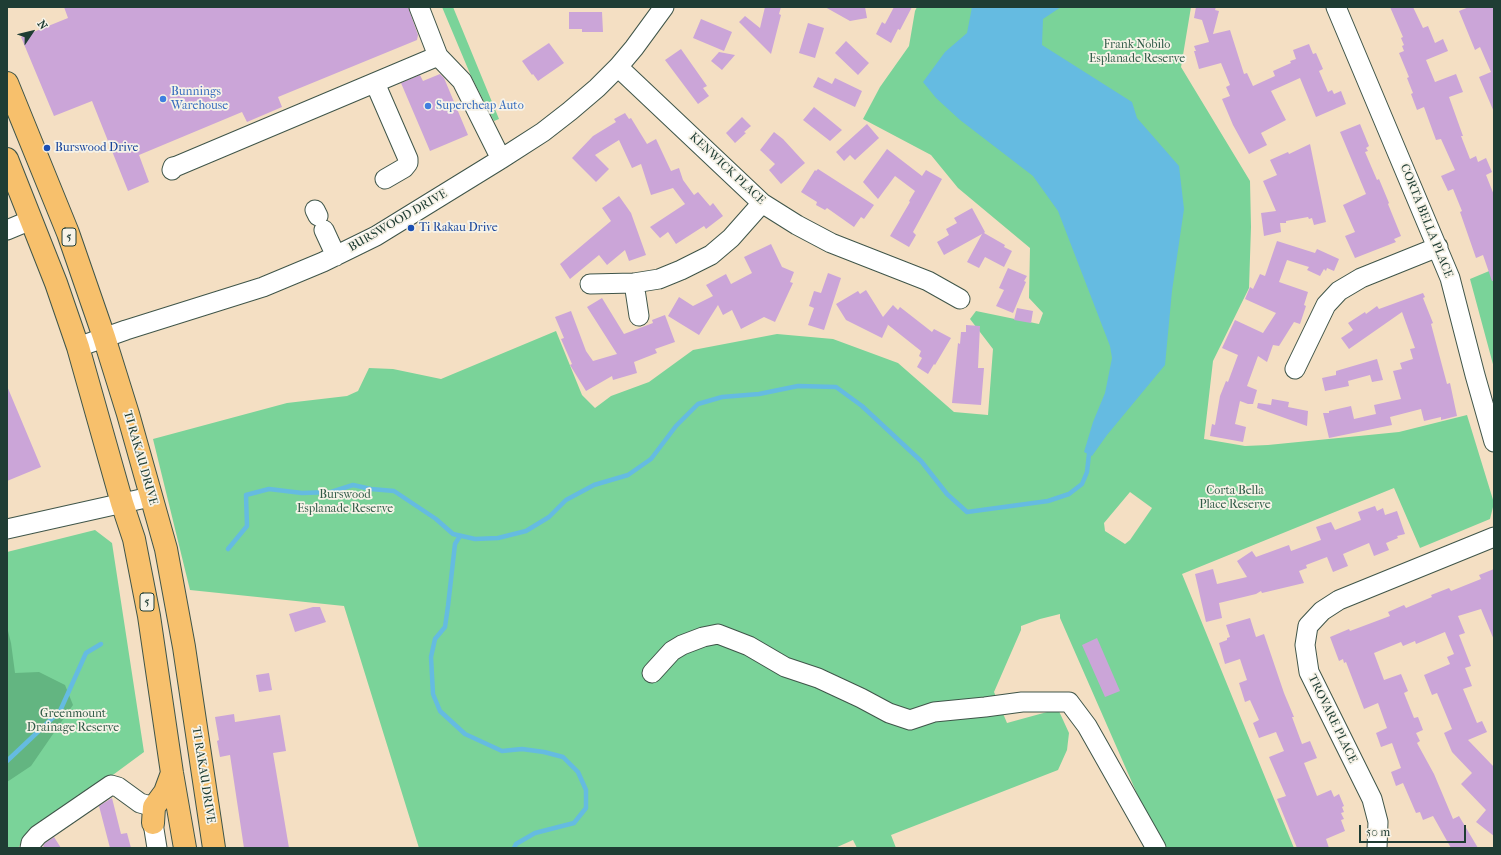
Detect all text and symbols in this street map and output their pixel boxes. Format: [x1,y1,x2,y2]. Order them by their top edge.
north arrow [12,12,52,52]
text: N [35,18,50,32]
park label: Frank Nobilo Esplanade Reserve [1089,38,1185,66]
place label: Bunnings Warehouse [171,85,228,113]
marker: Bunnings Warehouse [158,94,168,104]
place label: Supercheap Auto [436,99,524,113]
marker: Supercheap Auto [423,101,433,111]
street label: KENWICK PLACE [686,130,768,208]
place label: Burswood Drive [55,141,138,155]
marker: Burswood Drive [42,143,52,153]
street label: CORTA BELLA PLACE [1397,162,1455,280]
street label: BURSWOOD DRIVE [346,187,450,255]
place label: Ti Rakau Drive [419,221,498,235]
marker: Ti Rakau Drive [406,223,416,233]
road number: 5 [62,228,76,246]
street label: TI RAKAU DRIVE [120,409,160,507]
park label: Corta Bella Place Reserve [1199,484,1271,512]
park label: Burswood Esplanade Reserve [297,488,393,516]
road number: 5 [140,593,154,611]
street label: TROVARE PLACE [1304,672,1360,766]
park label: Greenmount Drainage Reserve [27,707,119,735]
street label: TI RAKAU DRIVE [188,726,218,824]
scale bar [1361,817,1468,843]
text: 50 m [1366,825,1390,839]

